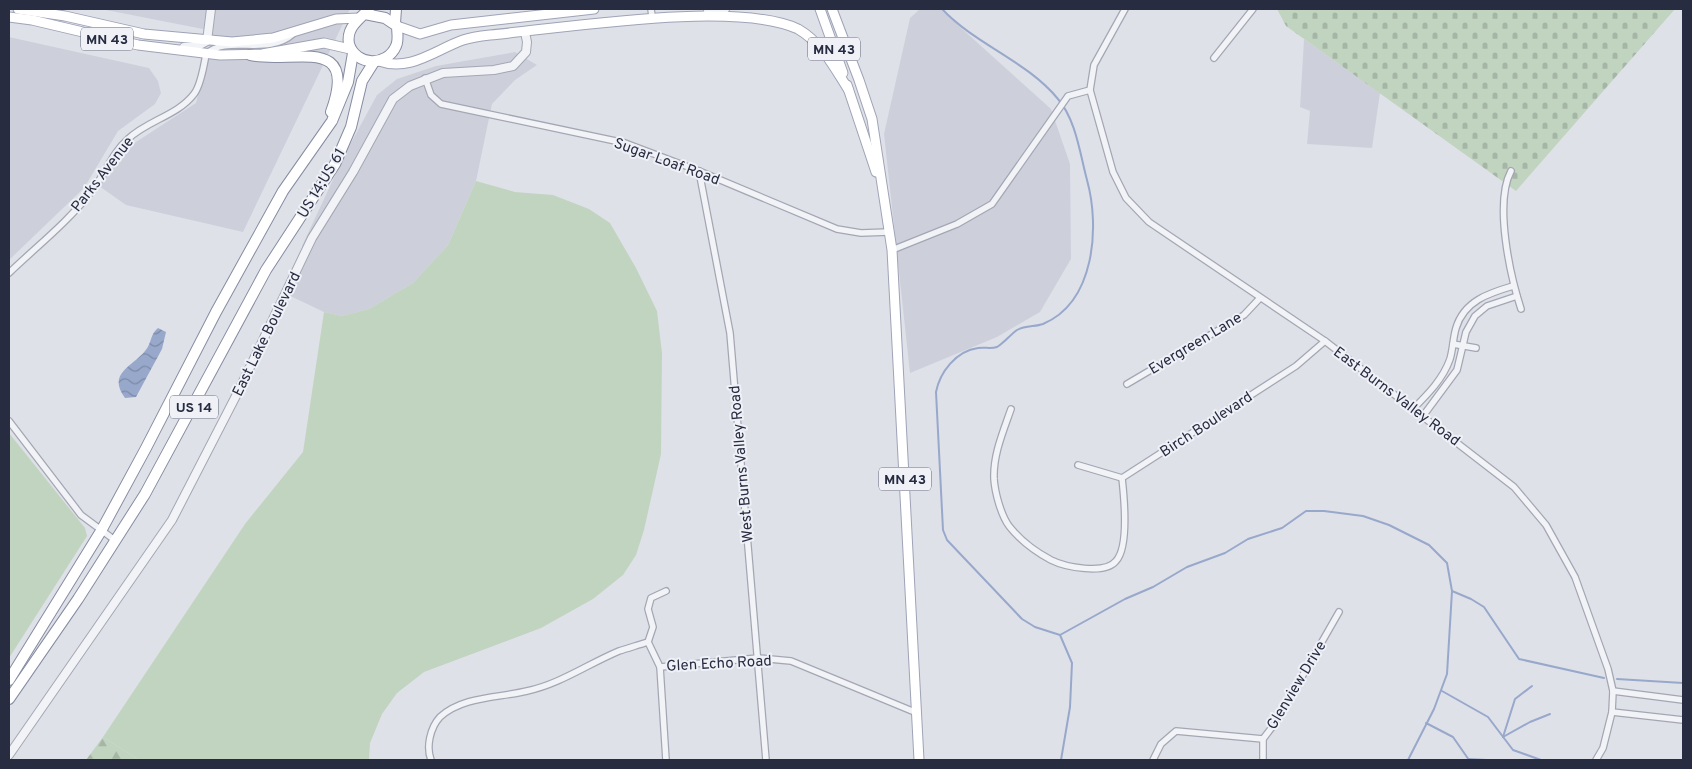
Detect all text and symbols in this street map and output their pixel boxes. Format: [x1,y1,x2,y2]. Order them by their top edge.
road number: MN 43 [81,28,133,50]
road number: MN 43 [808,38,860,61]
street label: Parks Avenue [68,133,139,217]
street label: Sugar Loaf Road [611,134,722,190]
street label: US 14;US 61 [294,145,351,222]
street label: East Lake Boulevard [229,269,306,400]
street label: Evergreen Lane [1146,309,1246,380]
street label: East Burns Valley Road [1329,343,1463,451]
street label: West Burns Valley Road [726,385,759,543]
street label: Birch Boulevard [1157,388,1257,462]
road number: US 14 [170,396,218,418]
road number: MN 43 [879,468,931,490]
street label: Glenview Drive [1263,638,1331,734]
street label: Glen Echo Road [666,652,772,677]

